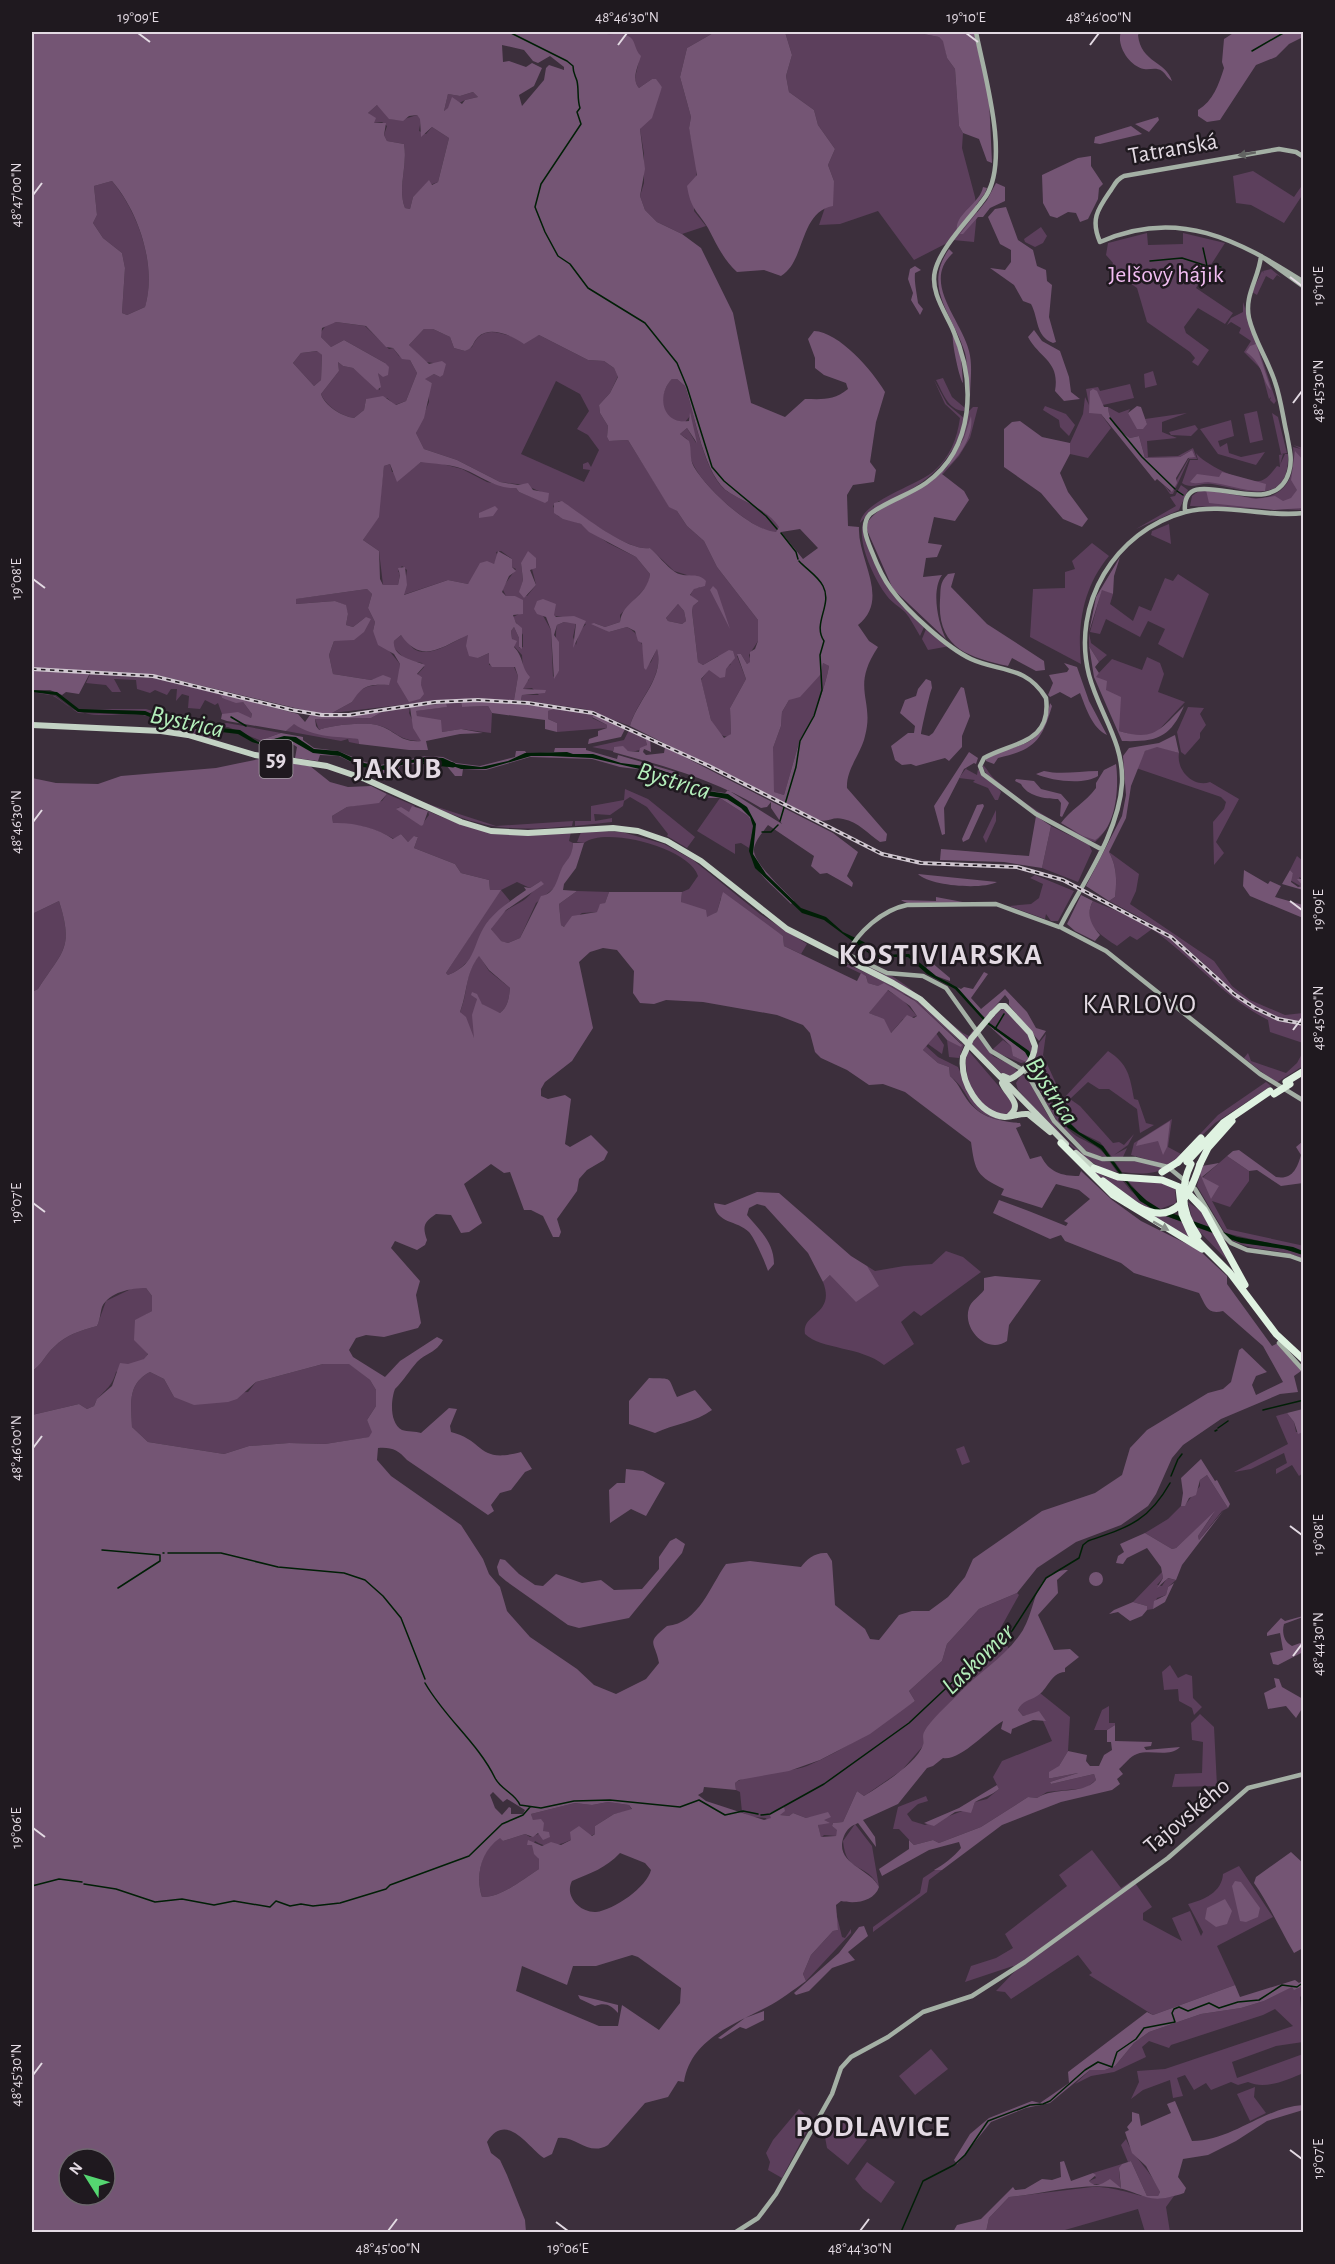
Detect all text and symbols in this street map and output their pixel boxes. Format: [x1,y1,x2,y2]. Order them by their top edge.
text: 19°09'E [117,10,159,25]
text: 48°46'30"N [595,10,659,25]
text: 19°10'E [946,10,986,25]
text: 48°46'00"N [1066,10,1132,25]
street label: Tatranská [1127,129,1219,169]
one-way arrow [1238,150,1257,159]
text: 48°47'00"N [9,163,24,227]
park label: Jelšový hájik [1108,263,1224,287]
text: 19°10'E [1311,266,1326,306]
text: 48°45'30"N [1311,359,1326,423]
text: 19°08'E [9,558,24,600]
water label: Bystrica [148,701,226,743]
road number: 59 [260,740,292,778]
district label: JAKUB [353,754,443,784]
water label: Bystrica [634,758,714,804]
text: 48°46'30"N [9,790,24,854]
text: 19°09'E [1311,889,1326,931]
district label: KOSTIVIARSKA [839,940,1043,970]
text: 48°45'00"N [1311,986,1326,1050]
district label: KARLOVO [1083,991,1197,1018]
water label: Bystrica [1021,1053,1083,1129]
text: 19°07'E [9,1183,24,1223]
one-way arrow [1153,1221,1170,1231]
text: 48°46'00"N [9,1415,24,1481]
text: 19°08'E [1311,1514,1326,1556]
text: 48°44'30"N [1311,1612,1326,1676]
water label: Laskomer [937,1618,1020,1699]
street label: Tajovského [1139,1773,1235,1859]
text: 19°06'E [9,1807,24,1849]
text: 48°45'30"N [9,2043,24,2107]
district label: PODLAVICE [795,2112,951,2142]
text: 19°07'E [1311,2139,1326,2179]
north arrow [57,2147,117,2207]
text: N [66,2159,86,2178]
text: 48°45'00"N [356,2241,420,2256]
text: 19°06'E [547,2241,589,2256]
text: 48°44'30"N [828,2241,892,2256]

